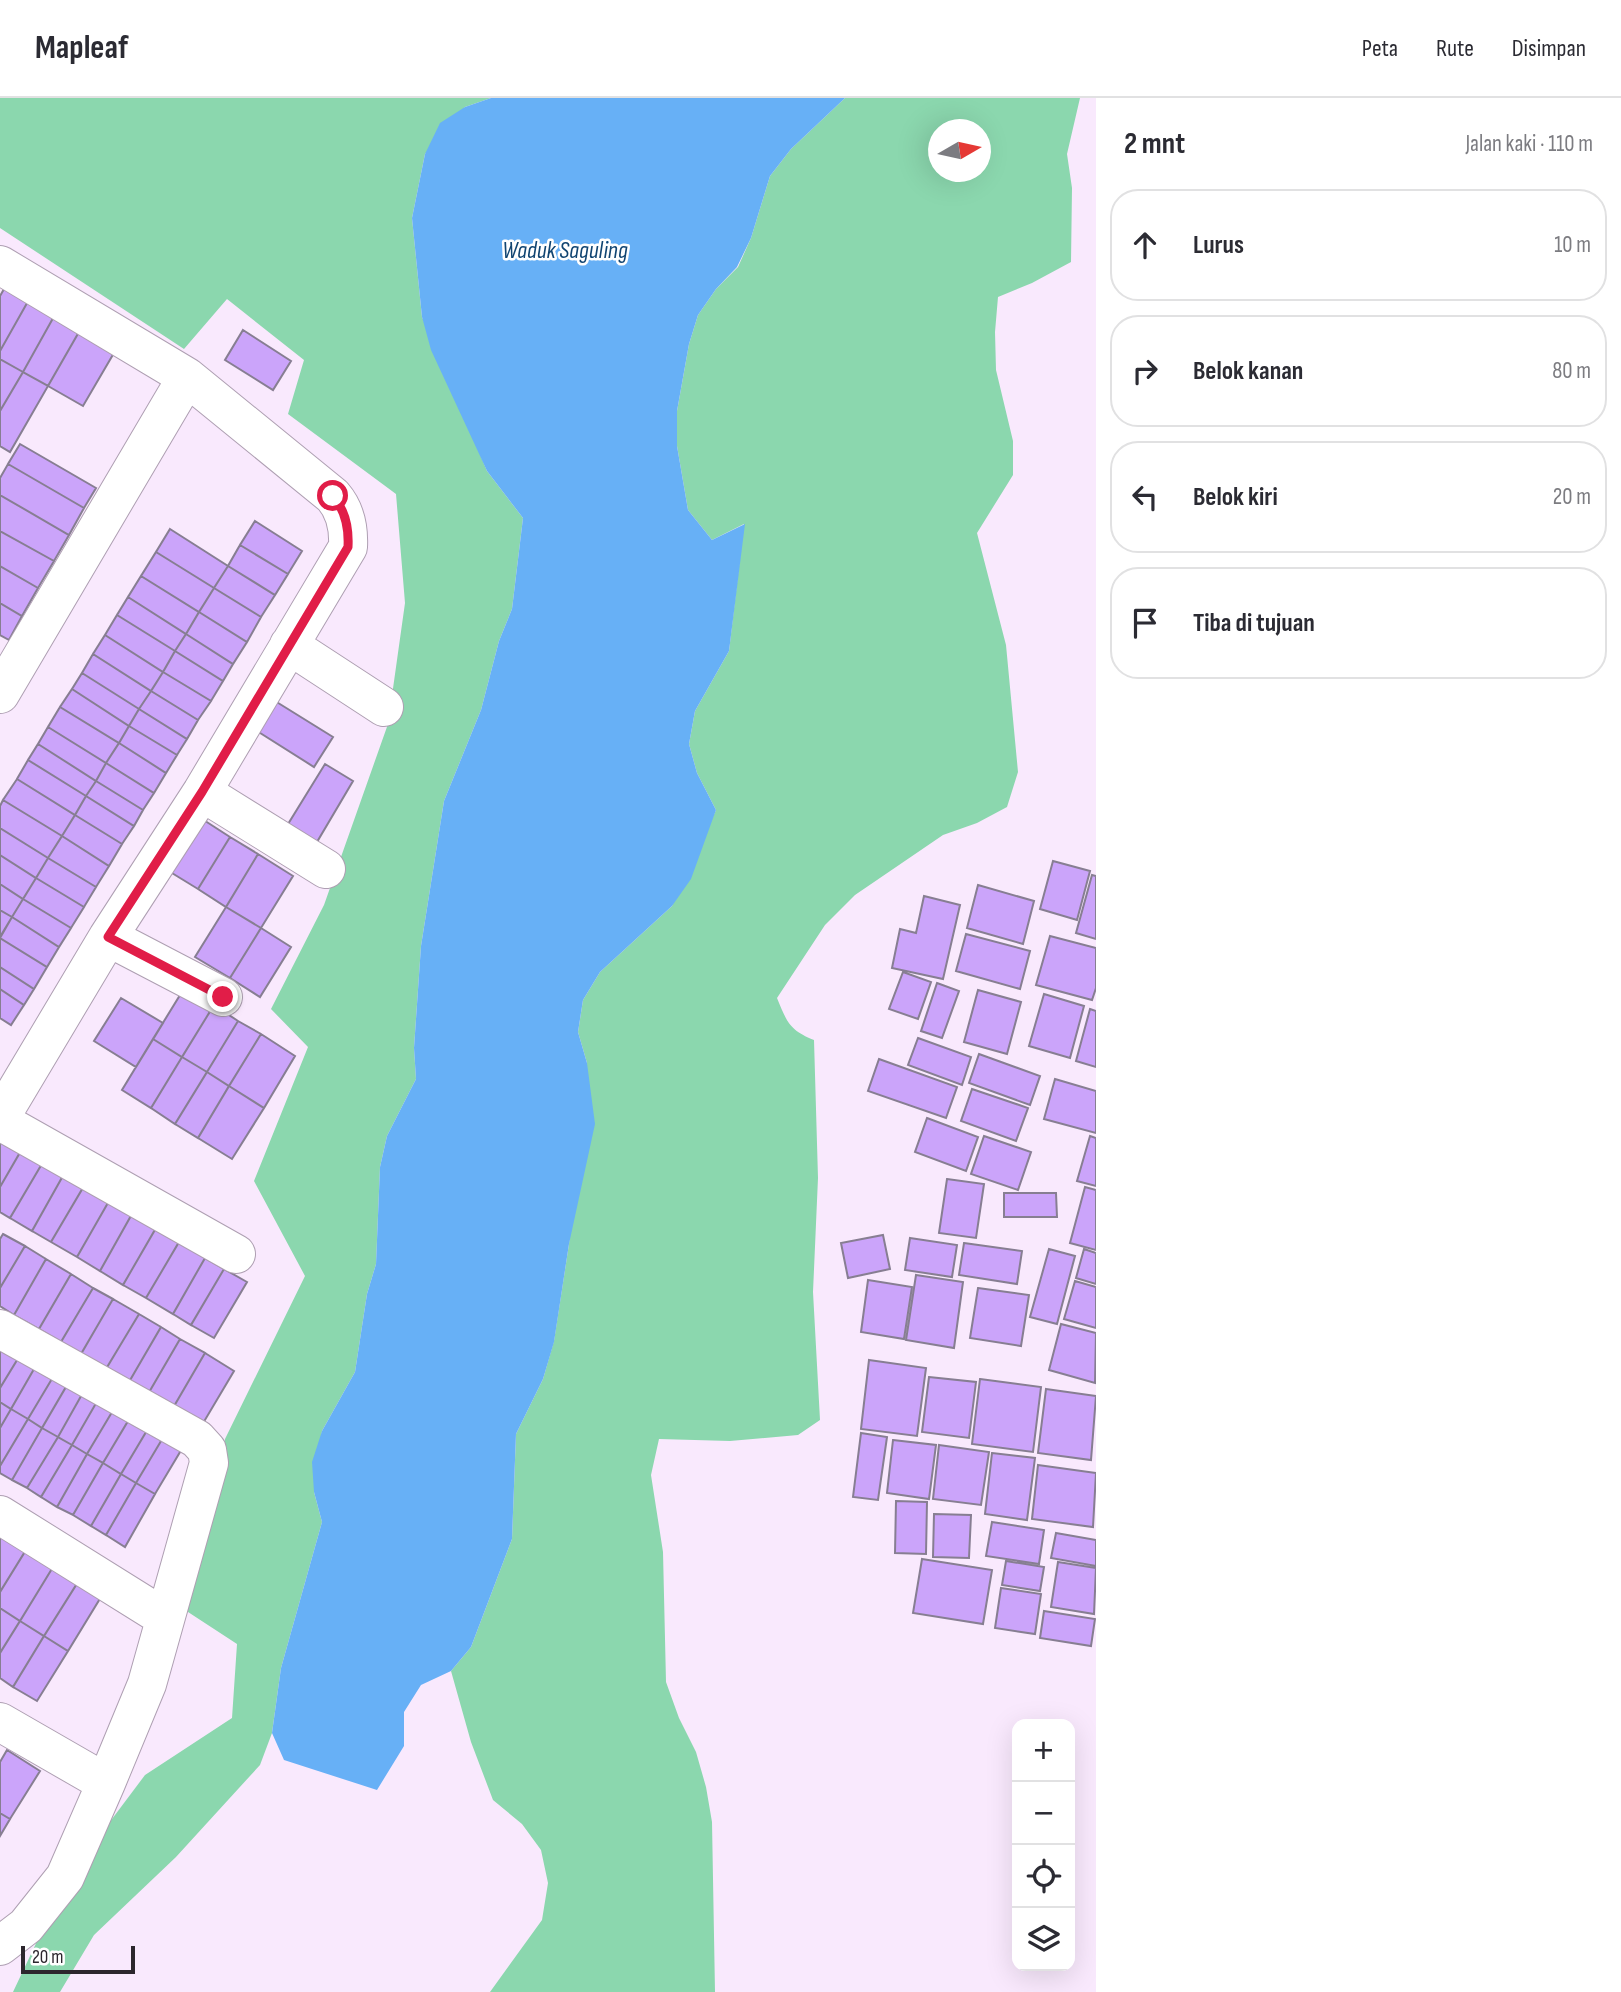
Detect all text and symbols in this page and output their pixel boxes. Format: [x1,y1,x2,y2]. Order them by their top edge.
text: Mapleaf [35,28,128,68]
text: Peta [1362,34,1398,63]
text: Rute [1436,34,1474,63]
text: Disimpan [1512,34,1586,63]
north arrow [928,119,991,182]
text: 2 mnt [1124,126,1185,162]
text: Jalan kaki · 110 m [1465,130,1593,158]
icon: ahead [1126,226,1164,264]
text: Lurus [1193,230,1244,261]
text: 10 m [1554,231,1591,259]
water label: Waduk Saguling [502,236,628,265]
icon: right [1126,352,1164,390]
text: Belok kanan [1193,356,1303,387]
text: 80 m [1552,357,1591,385]
icon: left [1126,478,1164,516]
route start [317,480,348,511]
text: Belok kiri [1193,482,1278,513]
text: 20 m [1553,483,1591,511]
icon: arrive [1126,604,1164,642]
text: Tiba di tujuan [1193,608,1315,639]
route end [207,981,238,1012]
map controls [1012,1719,1075,1971]
button: + [1012,1719,1075,1782]
button: − [1012,1782,1075,1845]
button: locate [1012,1845,1075,1908]
button: layers [1012,1908,1075,1971]
scale bar [21,1943,135,1975]
text: 20 m [32,1946,64,1969]

